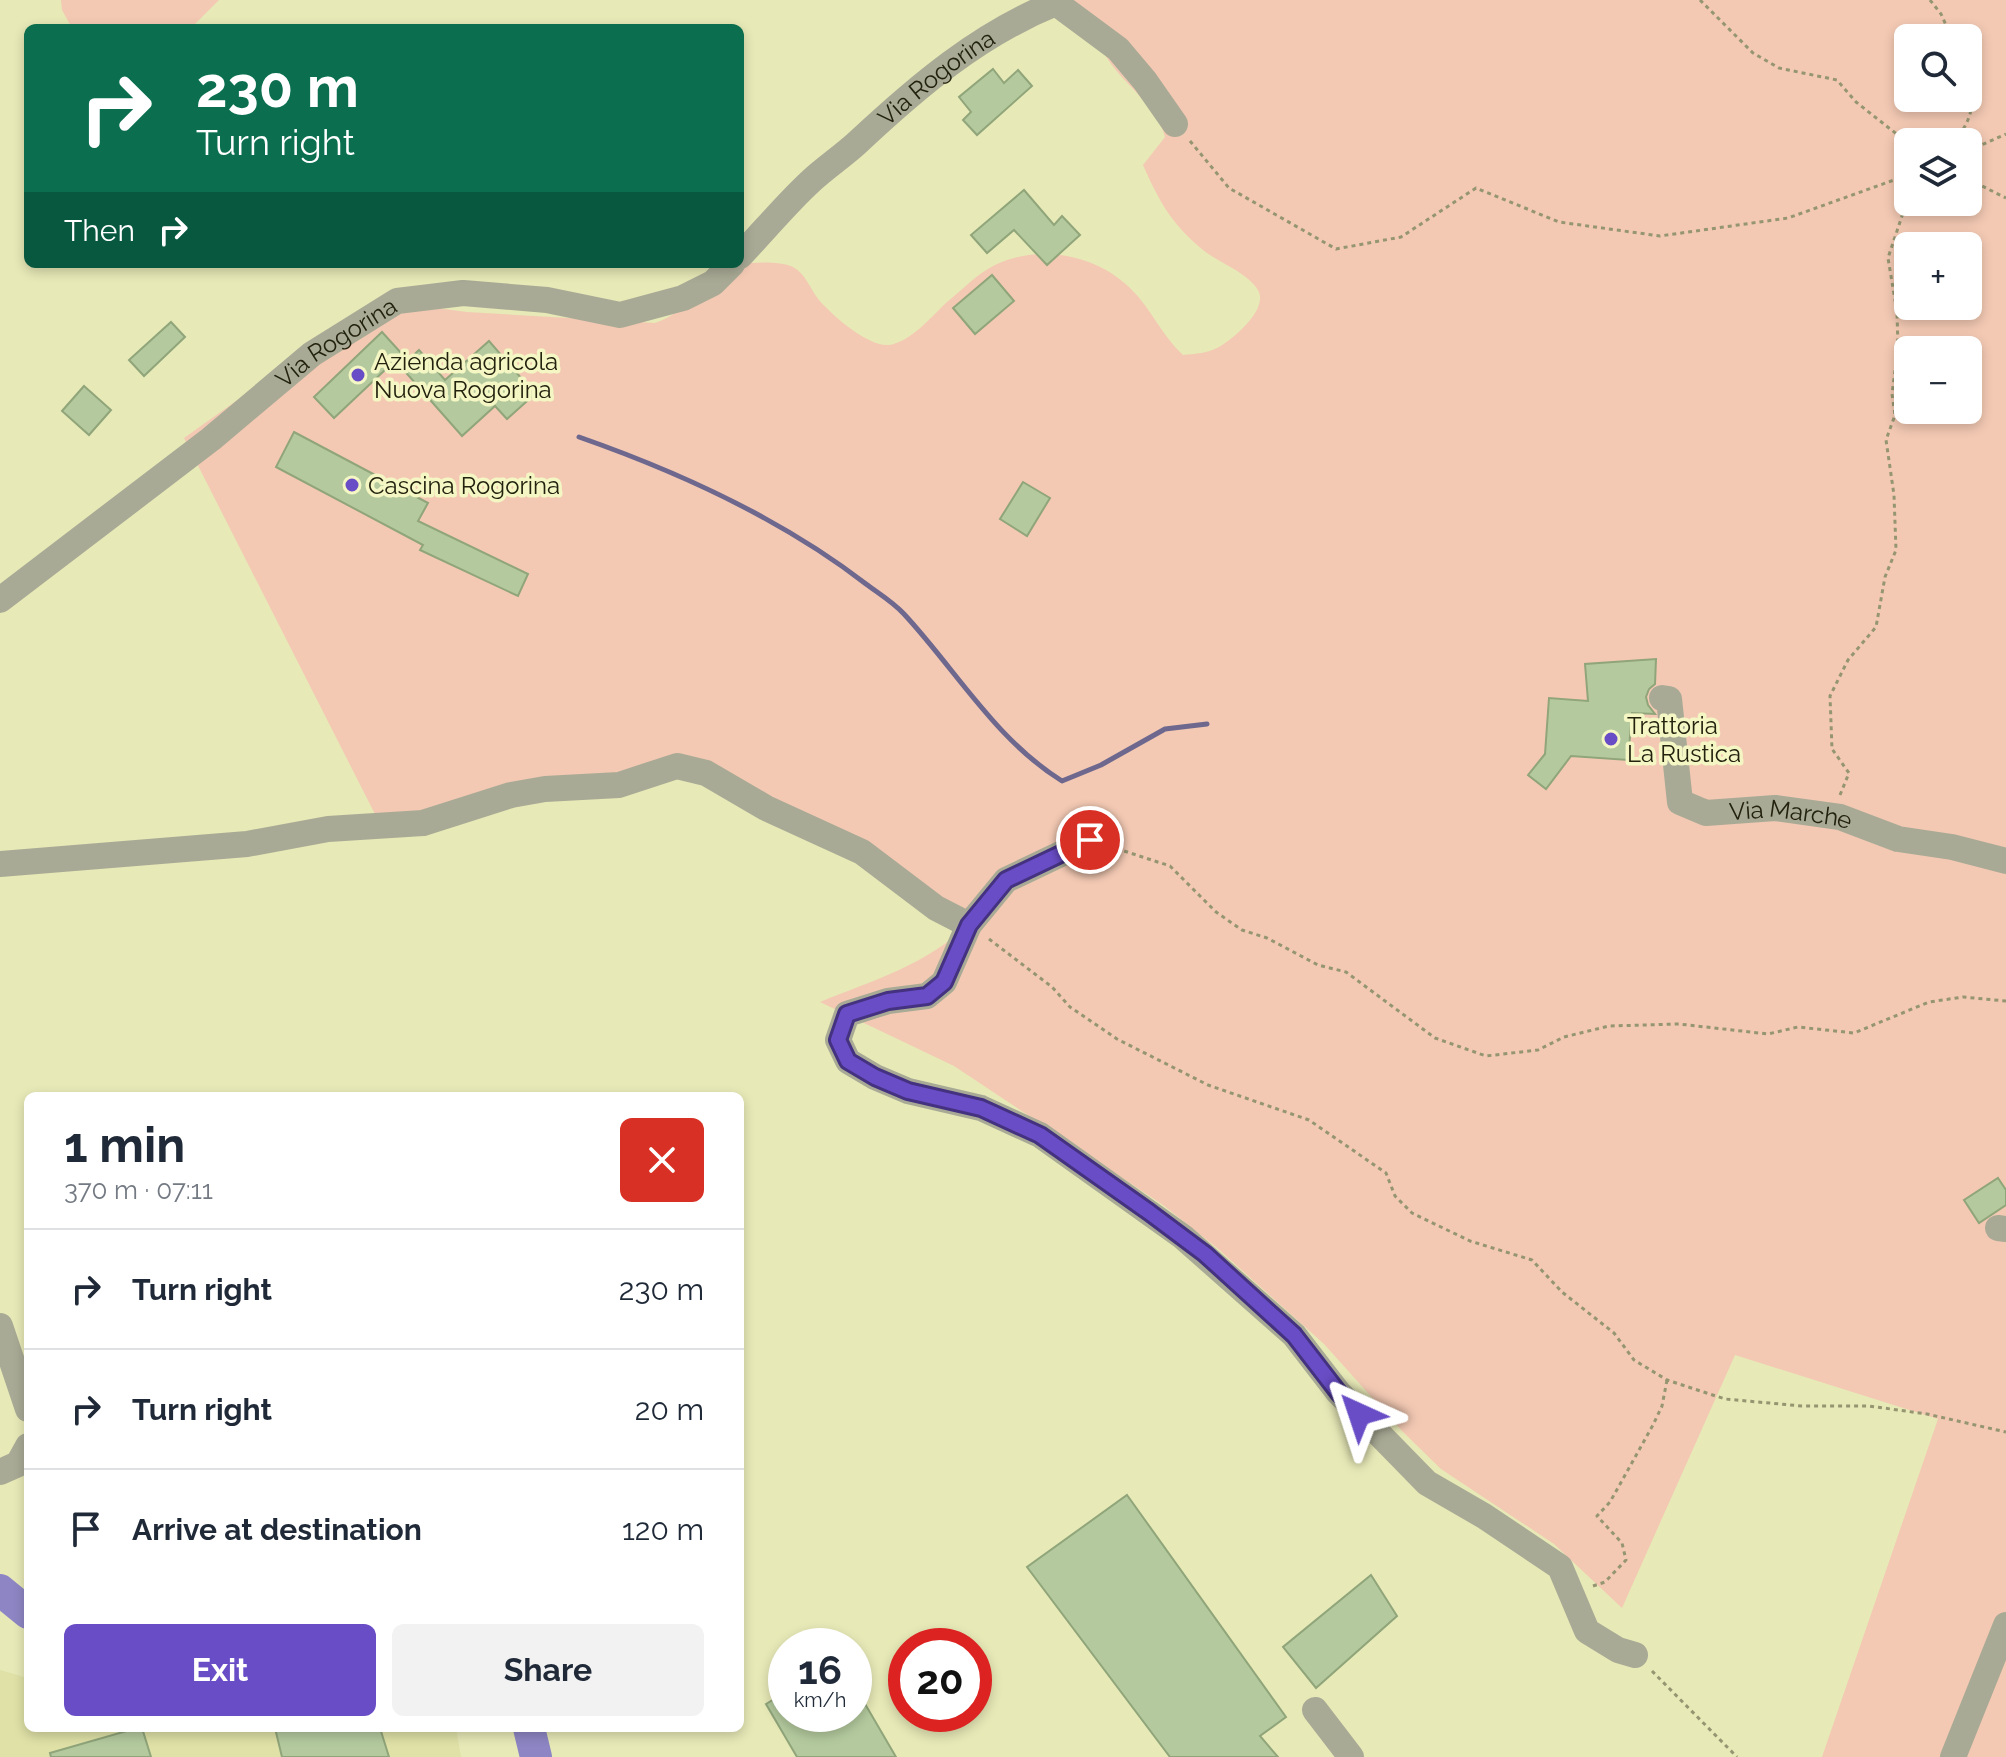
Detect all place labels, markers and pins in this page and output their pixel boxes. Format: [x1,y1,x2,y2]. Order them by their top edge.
place label: Azienda agricola Nuova Rogorina [374,347,558,404]
marker: Azienda agricola Nuova Rogorina [349,366,367,384]
place label: Cascina Rogorina [368,471,560,500]
marker: Cascina Rogorina [343,476,361,494]
place label: Trattoria La Rustica [1627,711,1741,768]
marker: Trattoria La Rustica [1602,730,1620,748]
pin [1056,806,1124,874]

